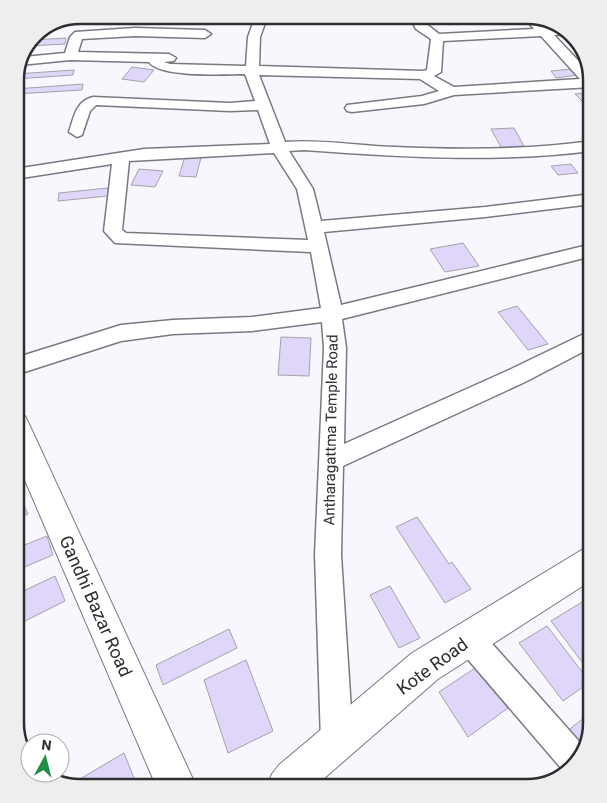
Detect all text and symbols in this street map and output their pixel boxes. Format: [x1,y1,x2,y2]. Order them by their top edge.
street label: Antharagattma Temple Road [320,334,342,526]
street label: Gandhi Bazar Road [55,532,137,680]
street label: Kote Road [392,633,472,699]
north arrow [20,733,70,783]
text: N [41,737,52,754]

